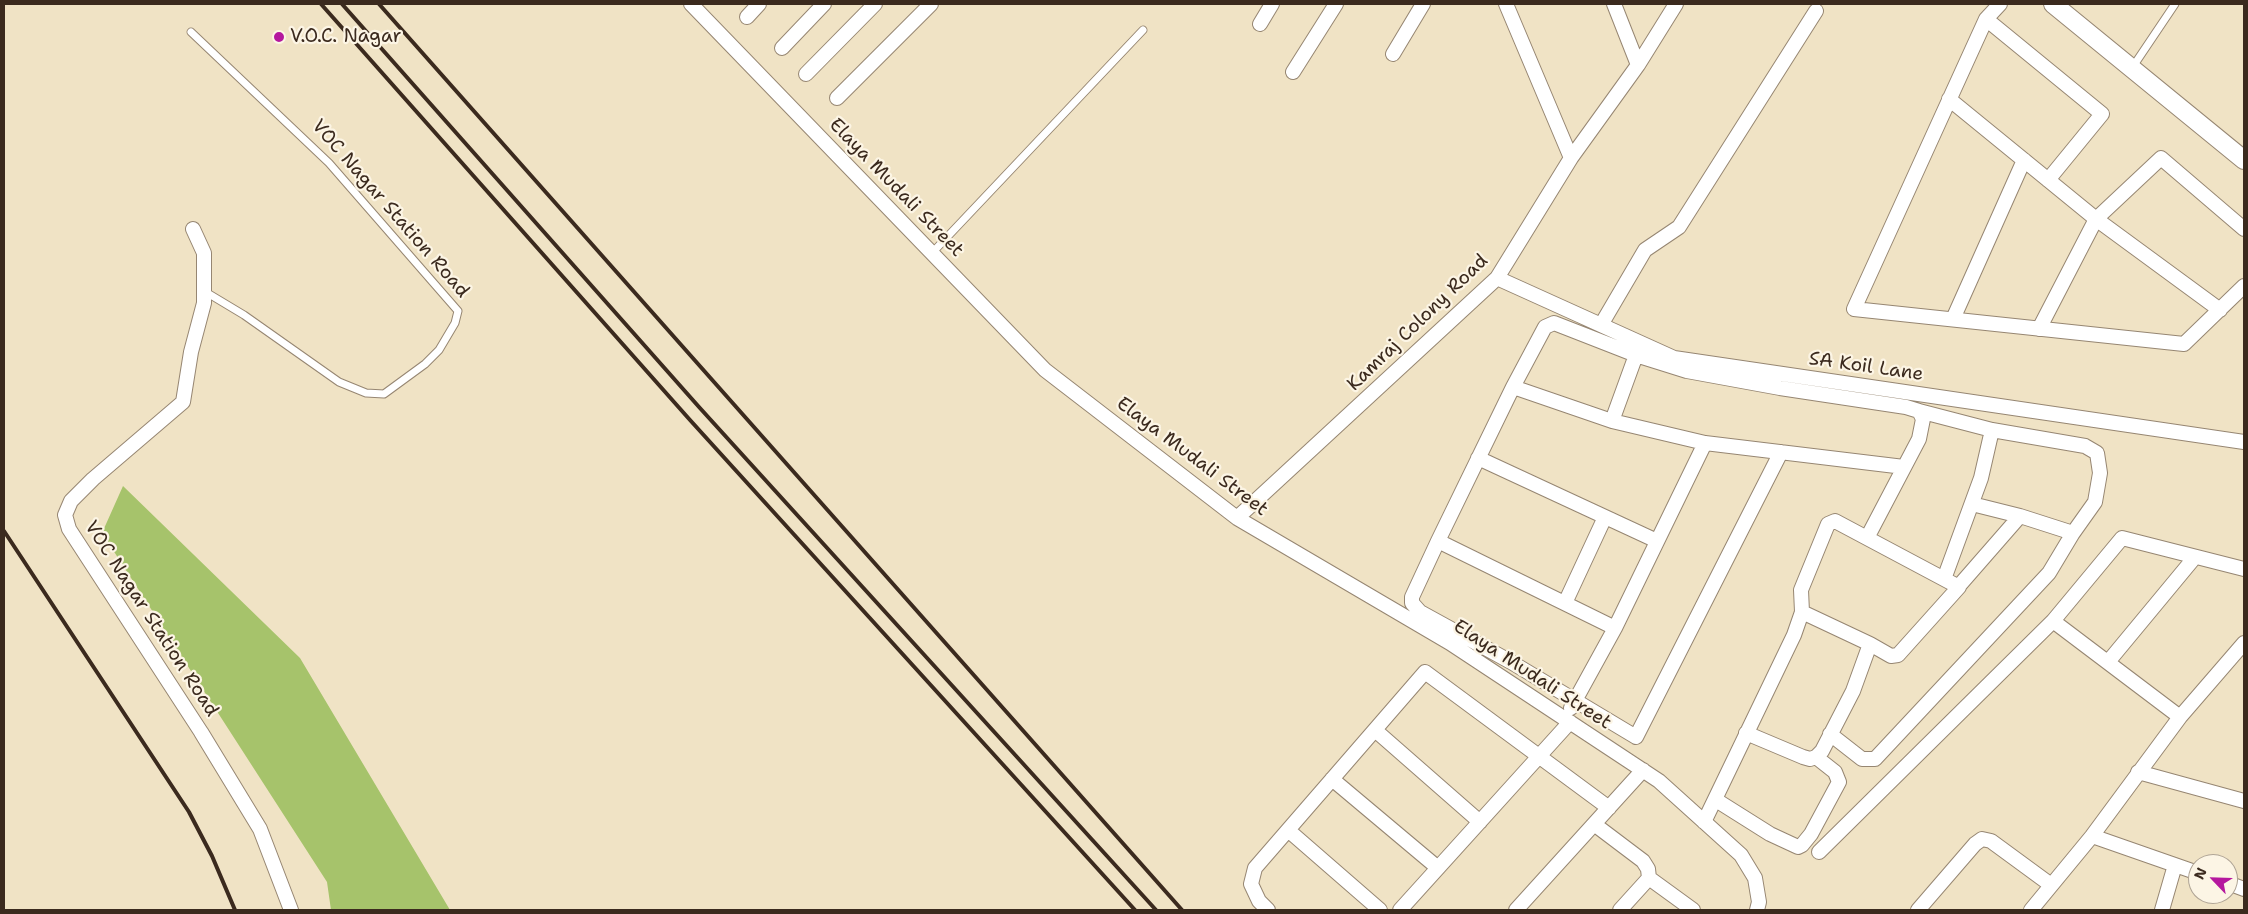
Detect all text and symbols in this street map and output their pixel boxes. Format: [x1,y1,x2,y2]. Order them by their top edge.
place label: V.O.C. Nagar [290,26,401,48]
marker: V.O.C. Nagar [272,30,286,44]
street label: Elaya Mudali Street [824,114,968,262]
street label: VOC Nagar Station Road [306,115,474,303]
street label: Kamraj Colony Road [1343,250,1493,396]
street label: SA Koil Lane [1807,348,1925,386]
street label: Elaya Mudali Street [1112,393,1272,521]
street label: VOC Nagar Station Road [79,517,223,721]
street label: Elaya Mudali Street [1449,615,1615,735]
north arrow [2188,854,2238,904]
text: N [2190,865,2211,882]

